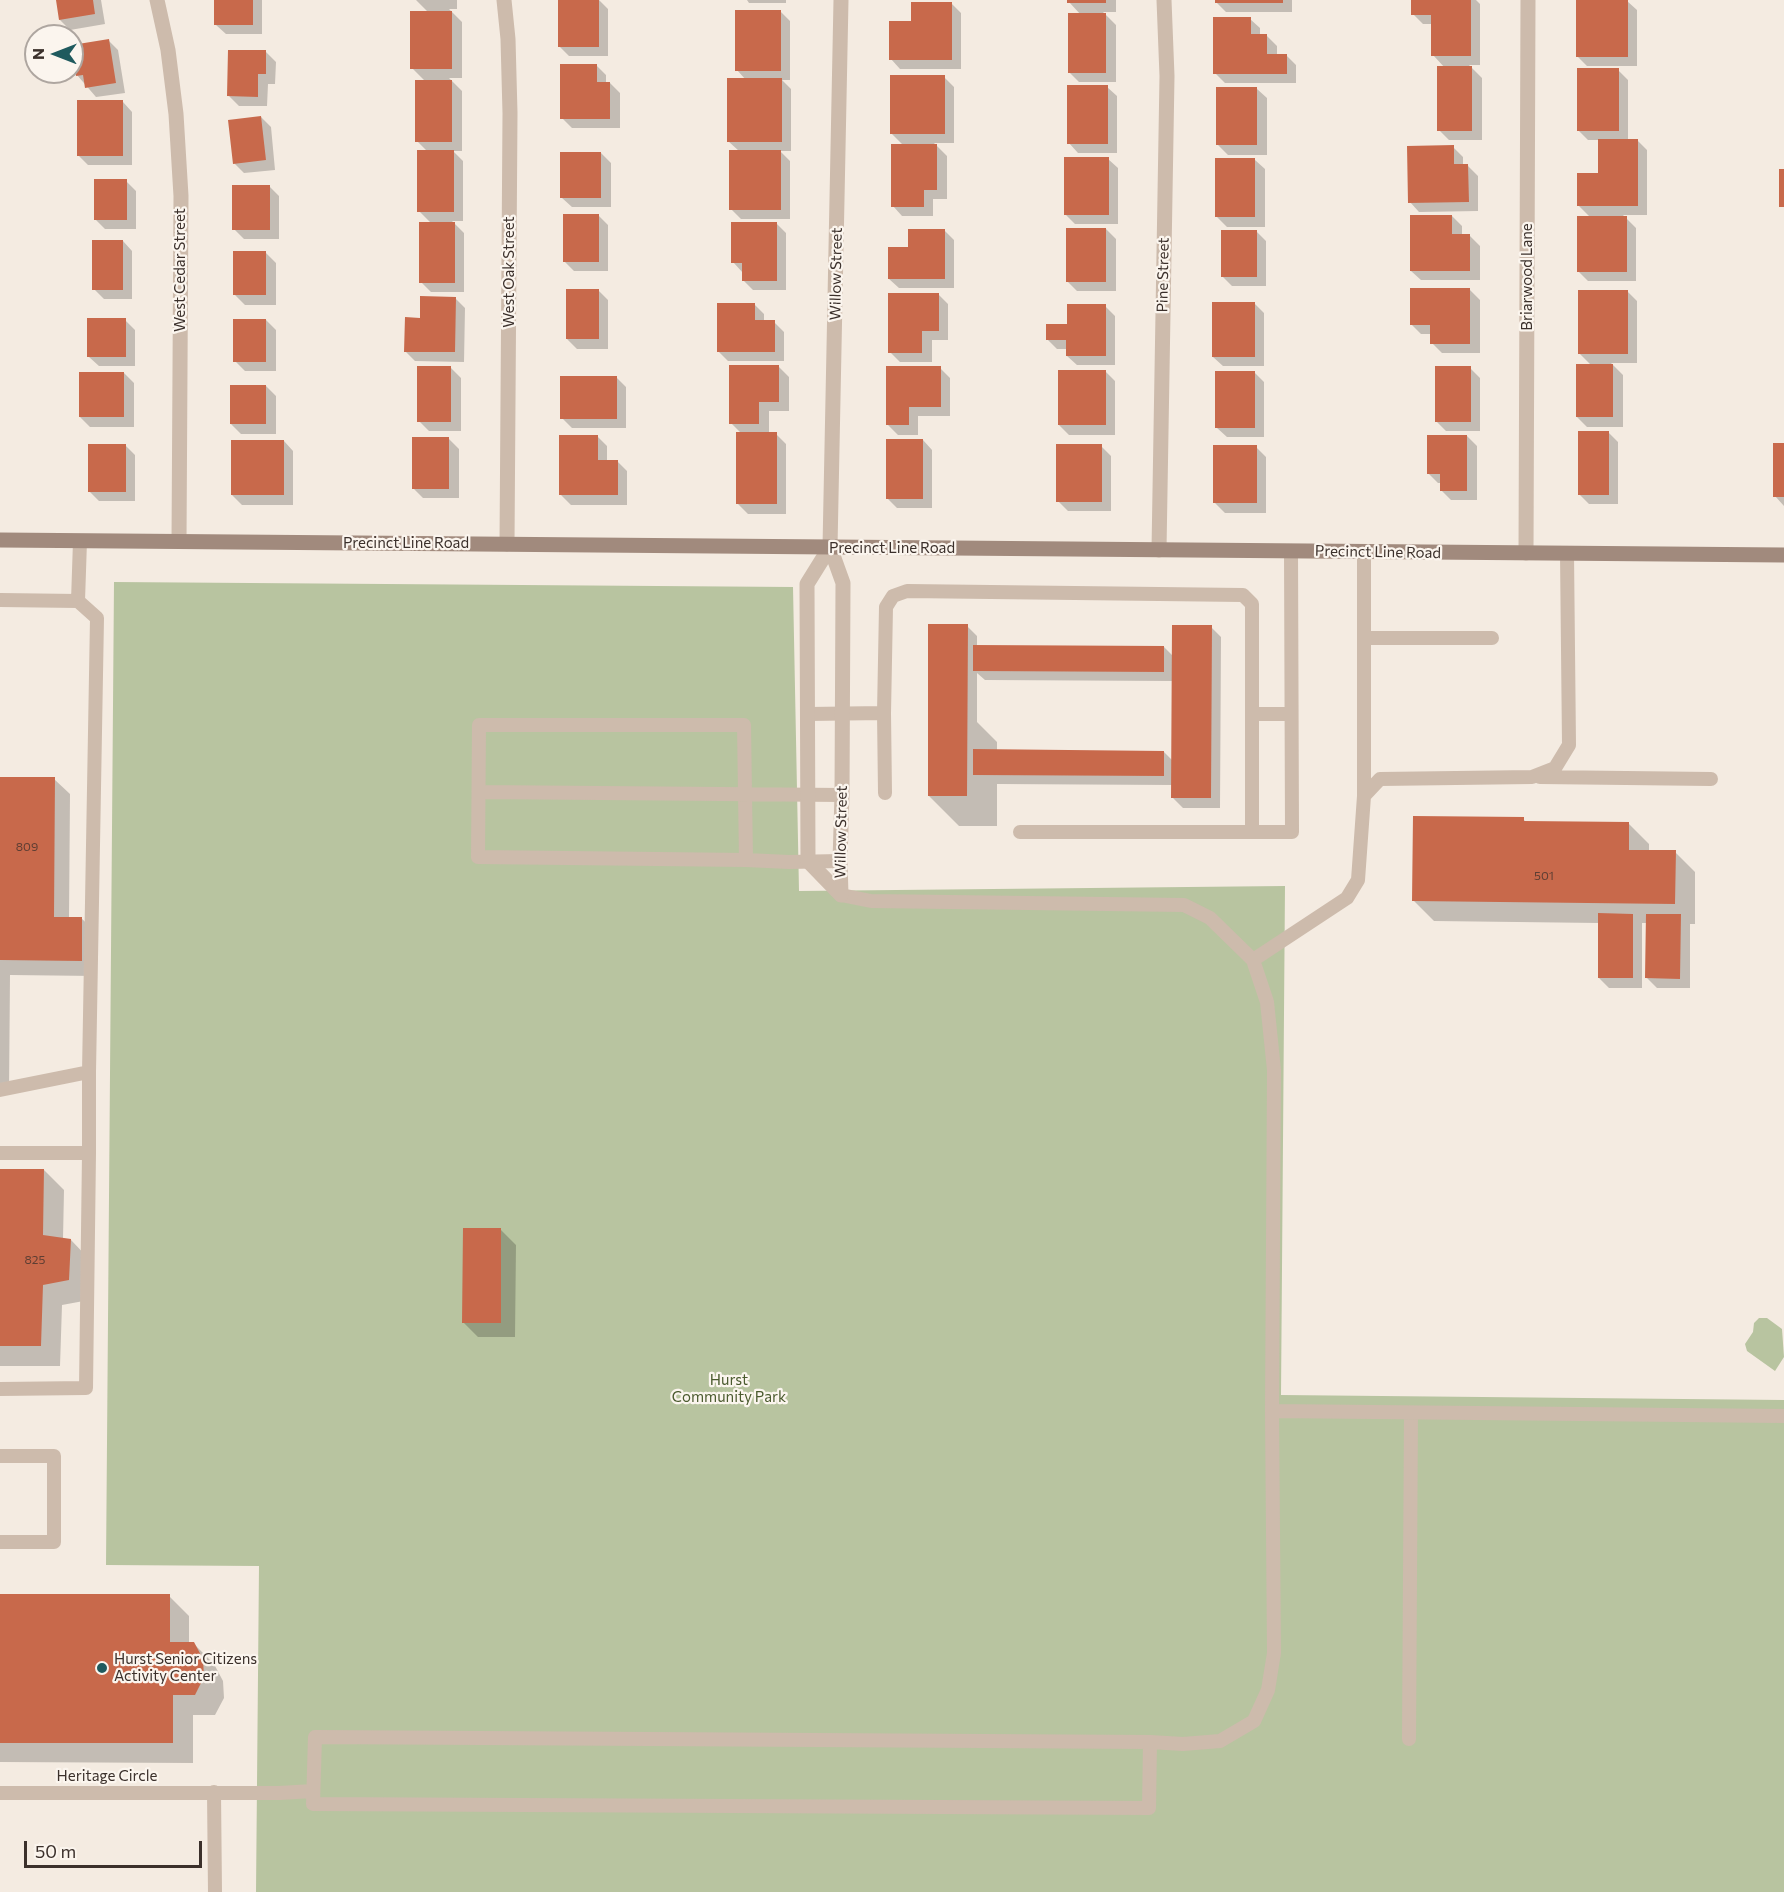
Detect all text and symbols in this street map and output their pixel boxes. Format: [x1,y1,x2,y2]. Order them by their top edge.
north arrow [24,24,84,84]
text: N [28,48,47,60]
street label: West Cedar Street [171,208,189,332]
street label: West Oak Street [500,216,518,328]
street label: Briarwood Lane [1518,223,1536,331]
street label: Willow Street [826,227,846,321]
street label: Pine Street [1153,237,1173,313]
street label: Precinct Line Road [343,534,469,552]
street label: Precinct Line Road [829,539,955,557]
street label: Precinct Line Road [1315,542,1441,562]
street label: Willow Street [831,785,851,879]
house number: 809 [16,840,38,854]
house number: 501 [1534,869,1554,883]
house number: 825 [25,1253,45,1267]
park label: Hurst Community Park [672,1371,786,1406]
place label: Hurst Senior Citizens Activity Center [114,1650,257,1685]
marker: Hurst Senior Citizens Activity Center [95,1661,109,1675]
street label: Heritage Circle [57,1767,157,1785]
scale bar [27,1829,206,1867]
text: 50 m [35,1840,76,1862]

